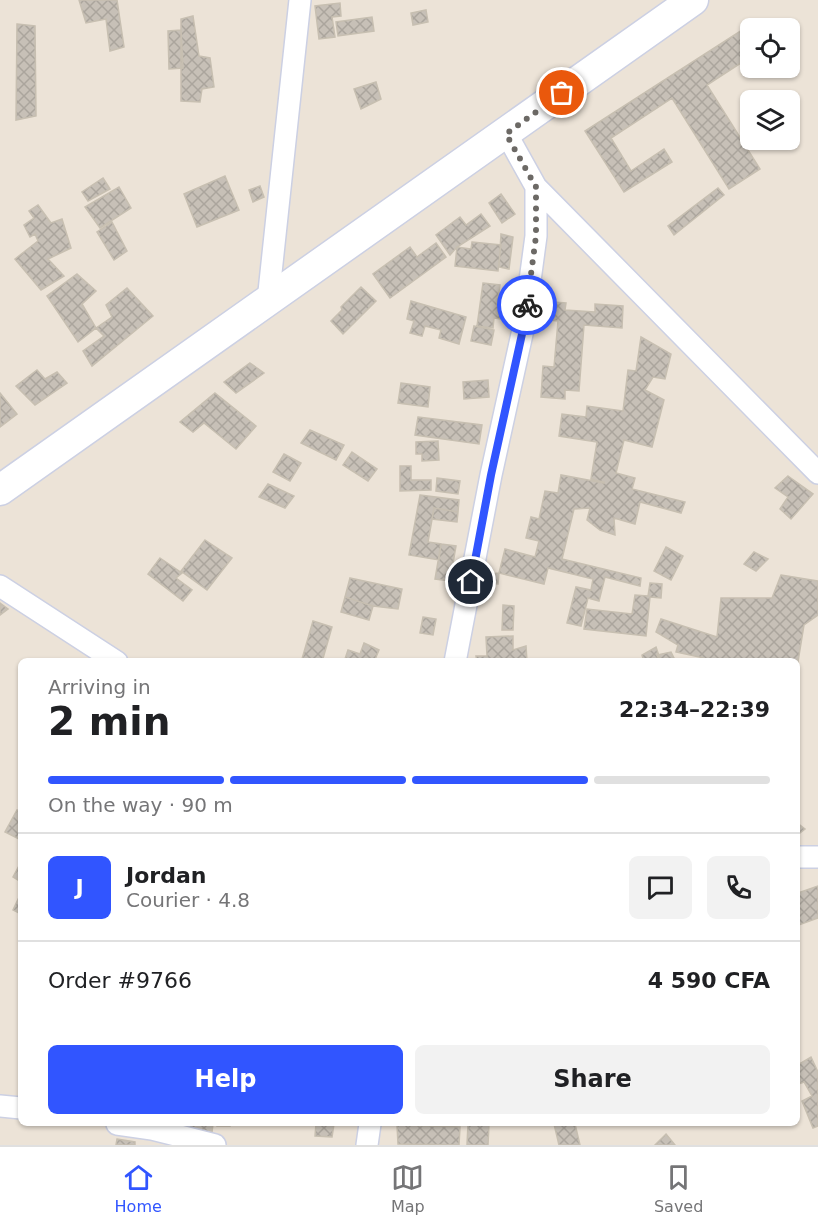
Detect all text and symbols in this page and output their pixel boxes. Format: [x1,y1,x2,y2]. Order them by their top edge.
map controls [740,18,800,150]
button: locate [740,18,800,78]
pin [536,67,587,118]
icon: bag [545,76,578,109]
button: layers [740,90,800,150]
courier [497,275,557,335]
icon: bike [511,289,544,322]
pin [445,556,496,607]
icon: home [454,565,487,598]
text: Arriving in [48,675,151,699]
text: 22:34–22:39 [619,697,770,722]
text: 2 min [48,699,170,744]
text: On the way · 90 m [48,793,233,817]
button: chat [629,856,692,919]
button: phone [707,856,770,919]
text: Jordan [126,863,206,888]
text: J [75,875,84,900]
text: Courier · 4.8 [126,888,250,912]
text: Order #9766 [48,968,192,993]
text: 4 590 CFA [648,968,770,993]
button: Help [48,1045,403,1114]
button: Share [415,1045,770,1114]
tab: Home [115,1161,162,1216]
tab: Map [391,1161,425,1216]
tab: Saved [654,1161,703,1216]

